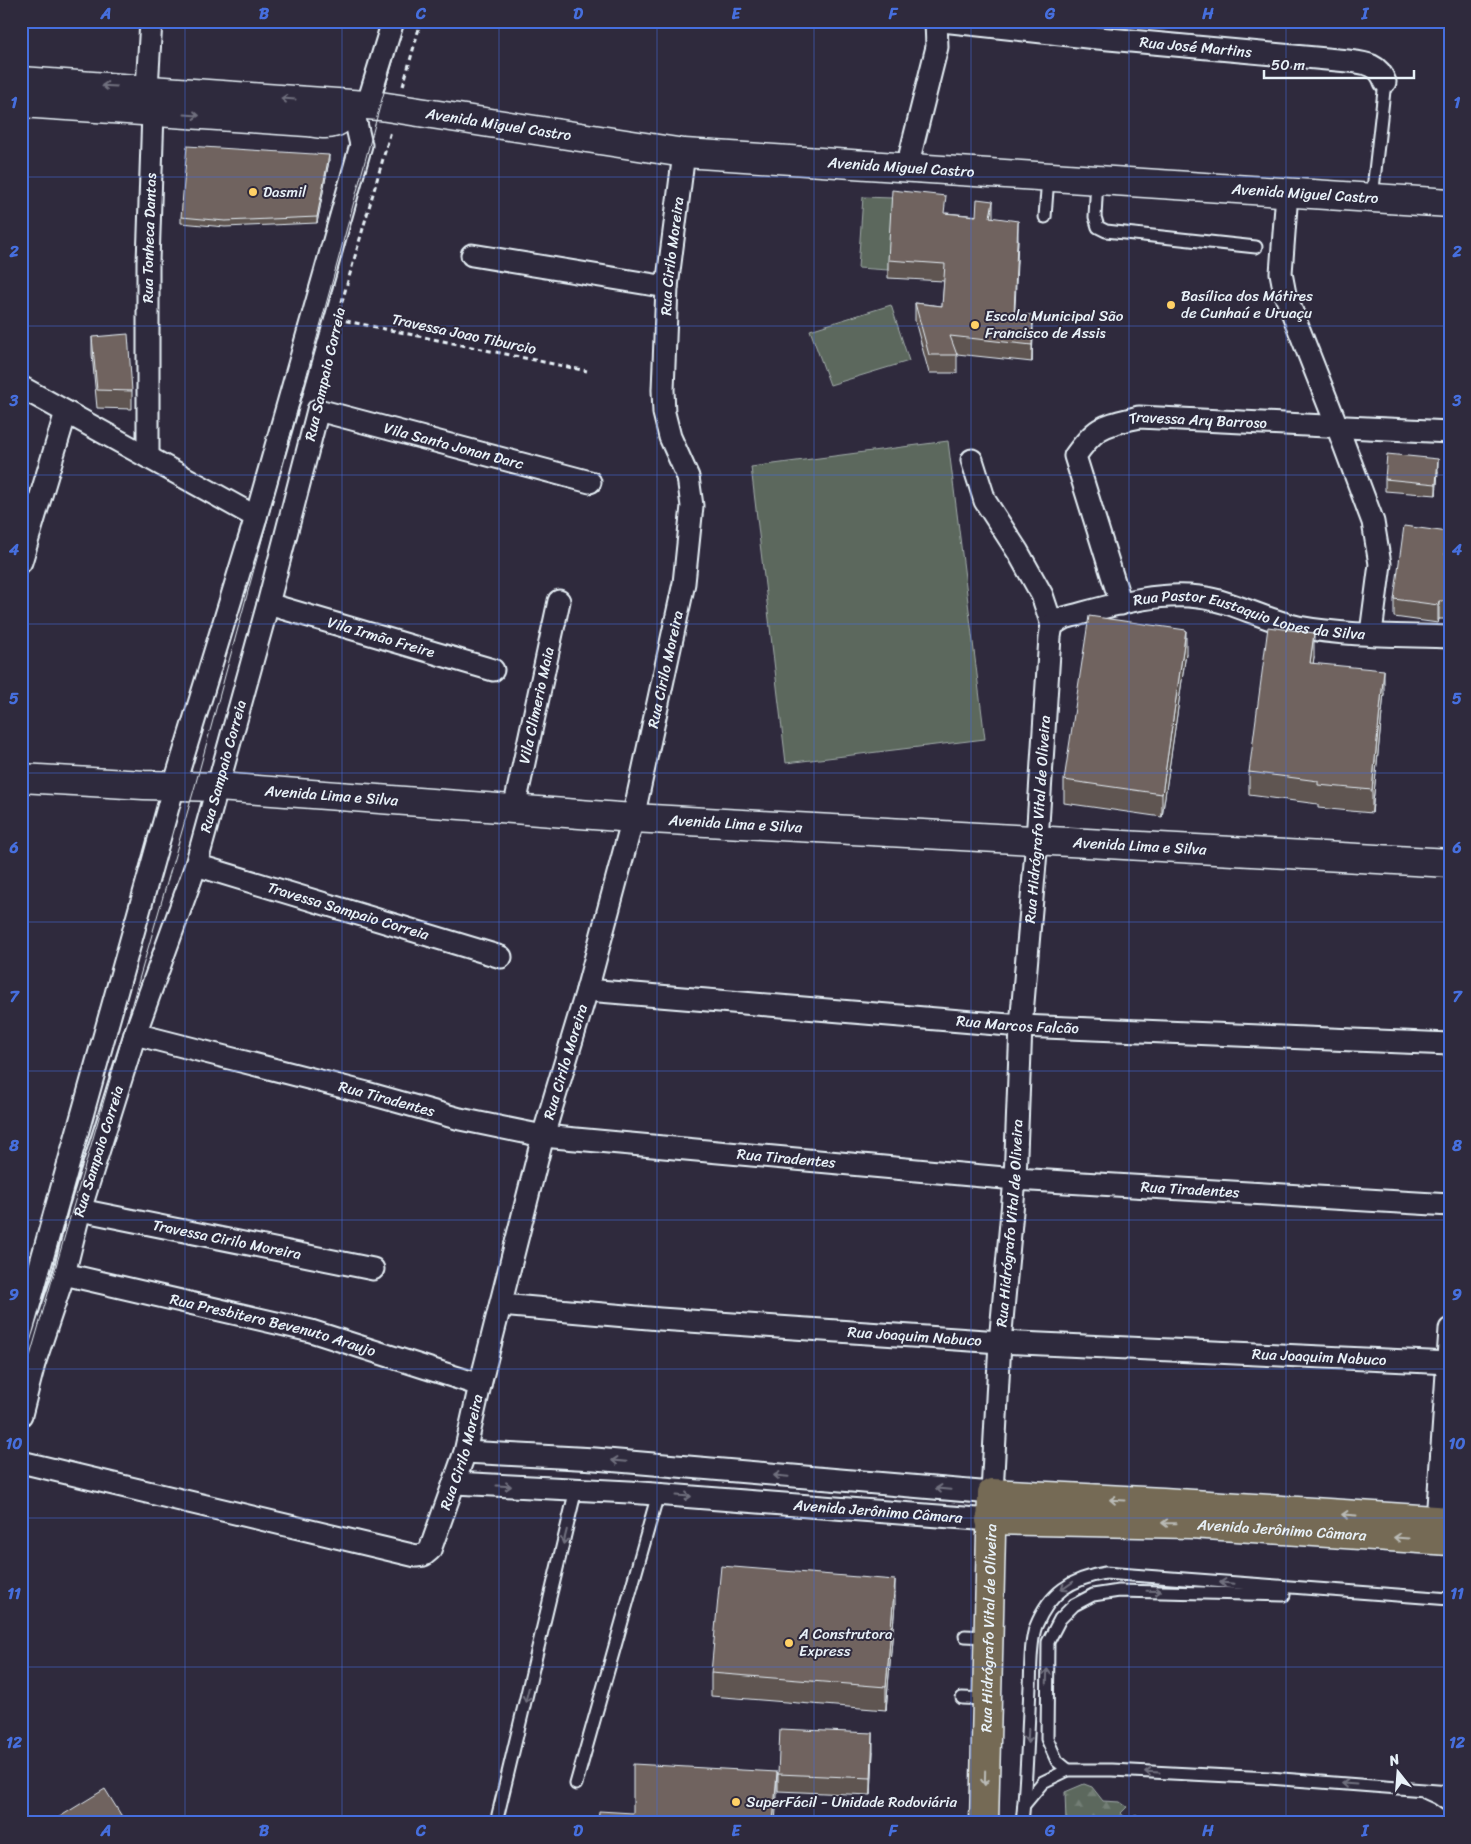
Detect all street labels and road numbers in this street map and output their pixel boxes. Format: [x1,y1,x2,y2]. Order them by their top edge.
street label: Rua José Martins [1138,29,1253,65]
street label: Avenida Miguel Castro [423,100,574,148]
street label: Avenida Miguel Castro [826,149,976,185]
street label: Rua Tonheca Dantas [135,172,164,303]
street label: Avenida Miguel Castro [1230,176,1380,211]
street label: Rua Cirilo Moreira [653,195,691,316]
street label: Rua Sampaio Correia [297,304,353,443]
street label: Travessa Joao Tiburcio [389,306,539,362]
street label: Travessa Ary Barroso [1126,404,1268,436]
street label: Vila Santa Jonan Darc [381,415,527,477]
street label: Rua Pastor Eustaquio Lopes da Silva [1131,583,1366,647]
street label: Rua Cirilo Moreira [640,608,691,731]
street label: Vila Irmão Freire [324,609,438,665]
street label: Vila Climerio Maia [511,644,562,766]
street label: Rua Sampaio Correia [193,696,254,836]
street label: Rua Hidrógrafo Vital de Oliveira [1017,714,1058,924]
street label: Avenida Lima e Silva [263,777,400,813]
street label: Avenida Lima e Silva [667,807,803,840]
street label: Avenida Lima e Silva [1071,829,1208,863]
street label: Travessa Sampaio Correia [264,874,433,948]
street label: Rua Cirilo Moreira [536,1000,595,1123]
street label: Rua Marcos Falcão [955,1008,1080,1041]
street label: Rua Tiradentes [336,1073,438,1124]
street label: Rua Sampaio Correia [66,1082,131,1220]
street label: Rua Hidrógrafo Vital de Oliveira [988,1118,1030,1328]
street label: Rua Tiradentes [736,1141,837,1176]
street label: Rua Tiradentes [1140,1174,1240,1205]
street label: Travessa Cirilo Moreira [151,1212,304,1267]
street label: Rua Presbitero Bevenuto Araujo [167,1286,380,1364]
street label: Rua Joaquim Nabuco [847,1319,983,1354]
street label: Rua Joaquim Nabuco [1251,1341,1388,1373]
street label: Rua Cirilo Moreira [432,1391,491,1514]
street label: Avenida Jerônimo Câmara [792,1492,964,1531]
street label: Avenida Jerônimo Câmara [1195,1511,1368,1549]
street label: Rua Hidrógrafo Vital de Oliveira [973,1523,1004,1733]

